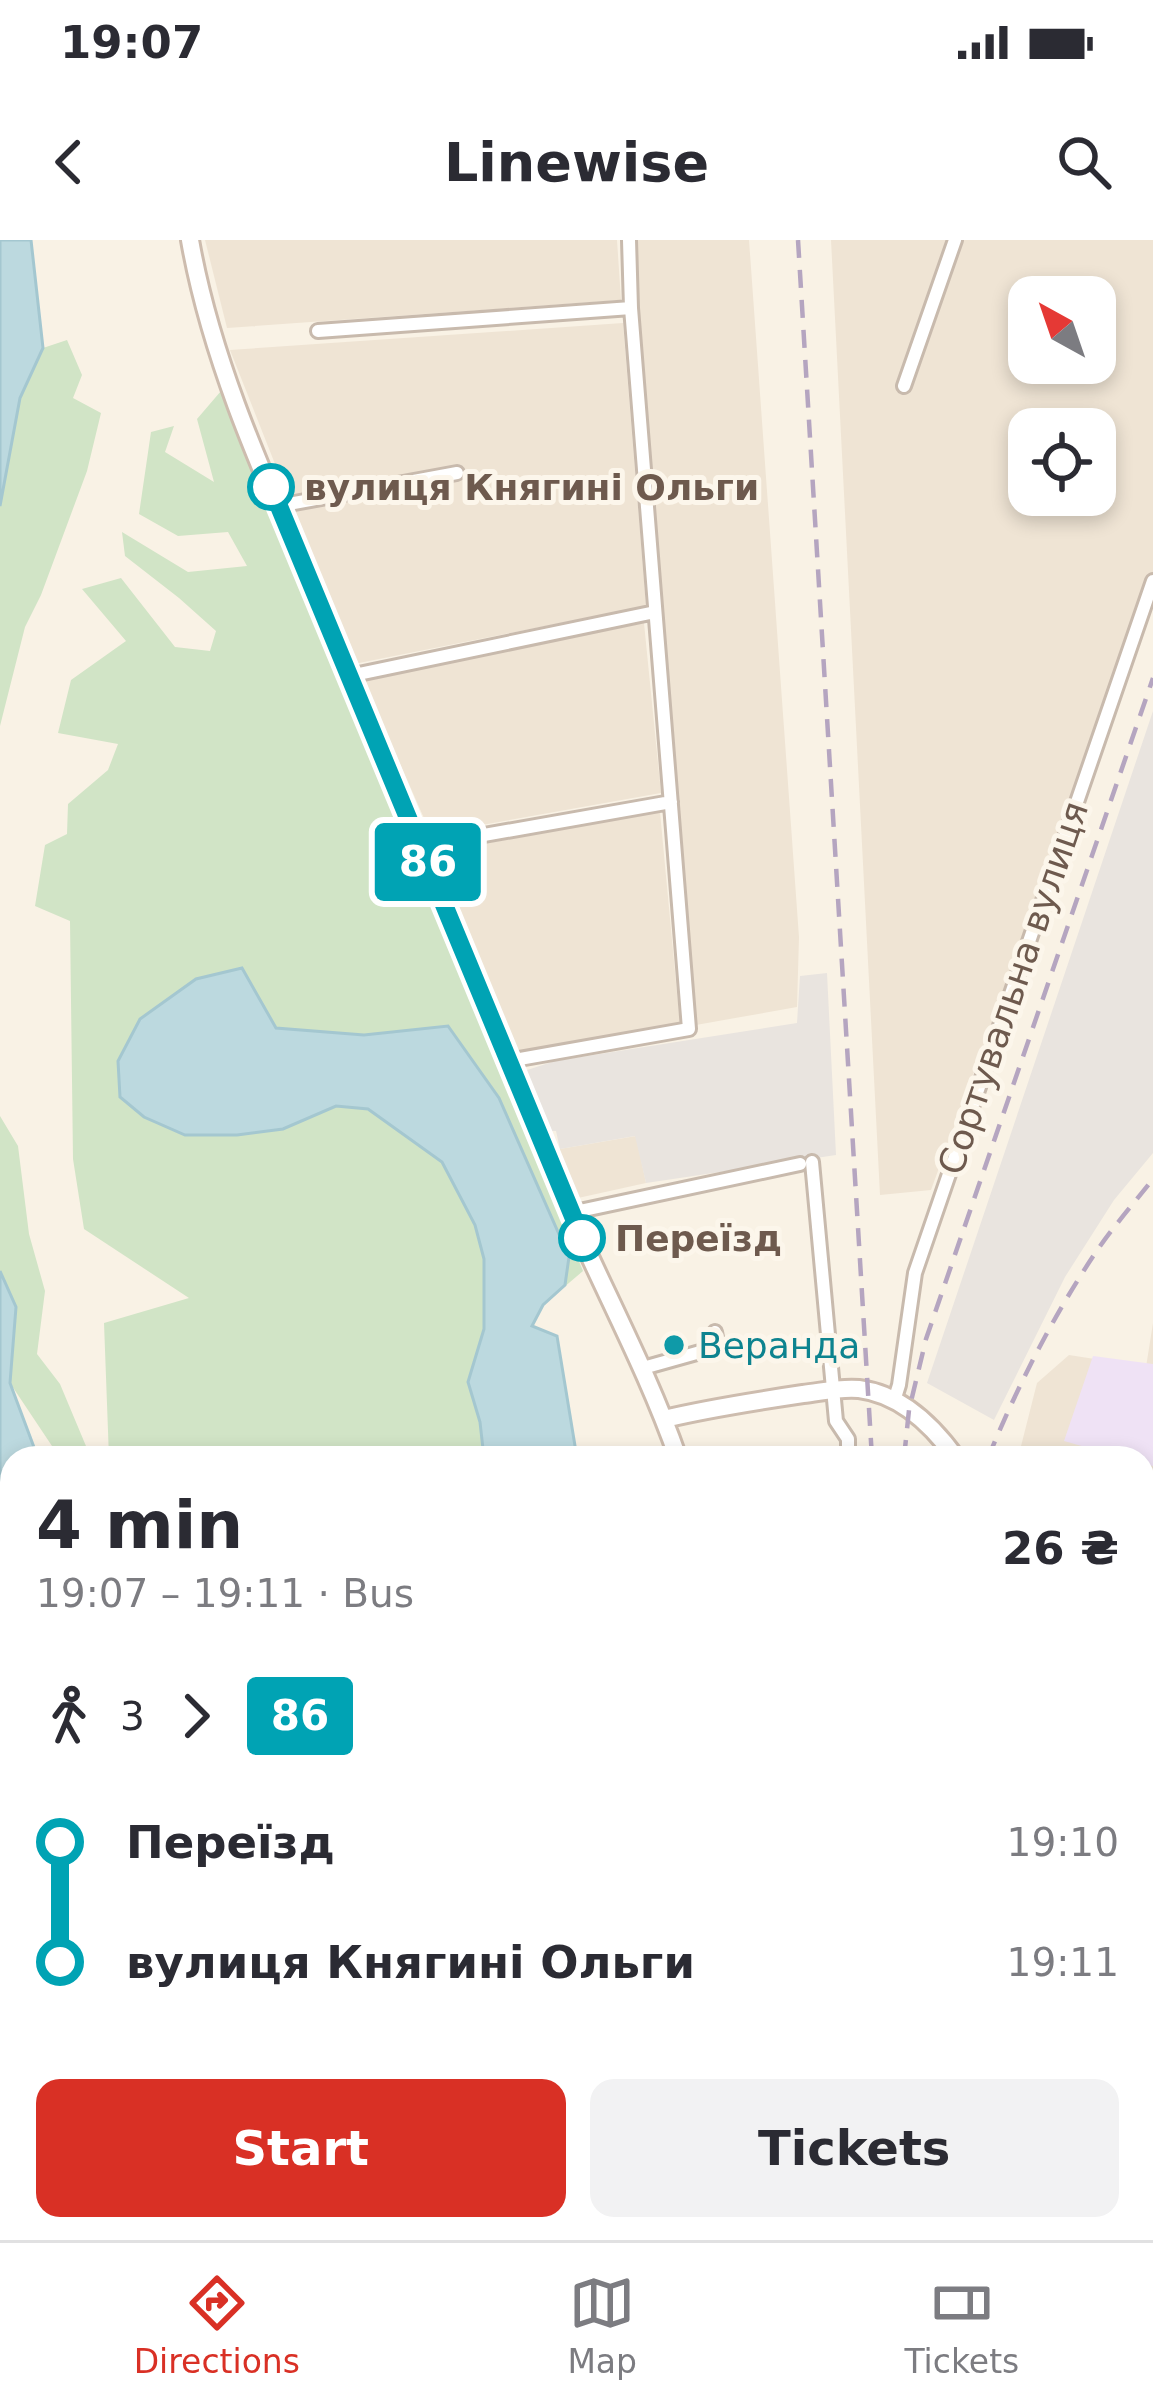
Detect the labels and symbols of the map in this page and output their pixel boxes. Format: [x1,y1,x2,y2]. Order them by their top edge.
north arrow [1008,276,1116,384]
marker: вулиця Княгині Ольги [249,465,293,509]
place label: вулиця Княгині Ольги [304,467,759,508]
street label: Сортувальна вулиця [930,796,1096,1180]
line badge: 86 [374,823,482,901]
marker: Переїзд [560,1216,604,1260]
place label: Переїзд [615,1218,782,1259]
place label: Веранда [698,1325,860,1366]
marker: Веранда [661,1332,687,1358]

